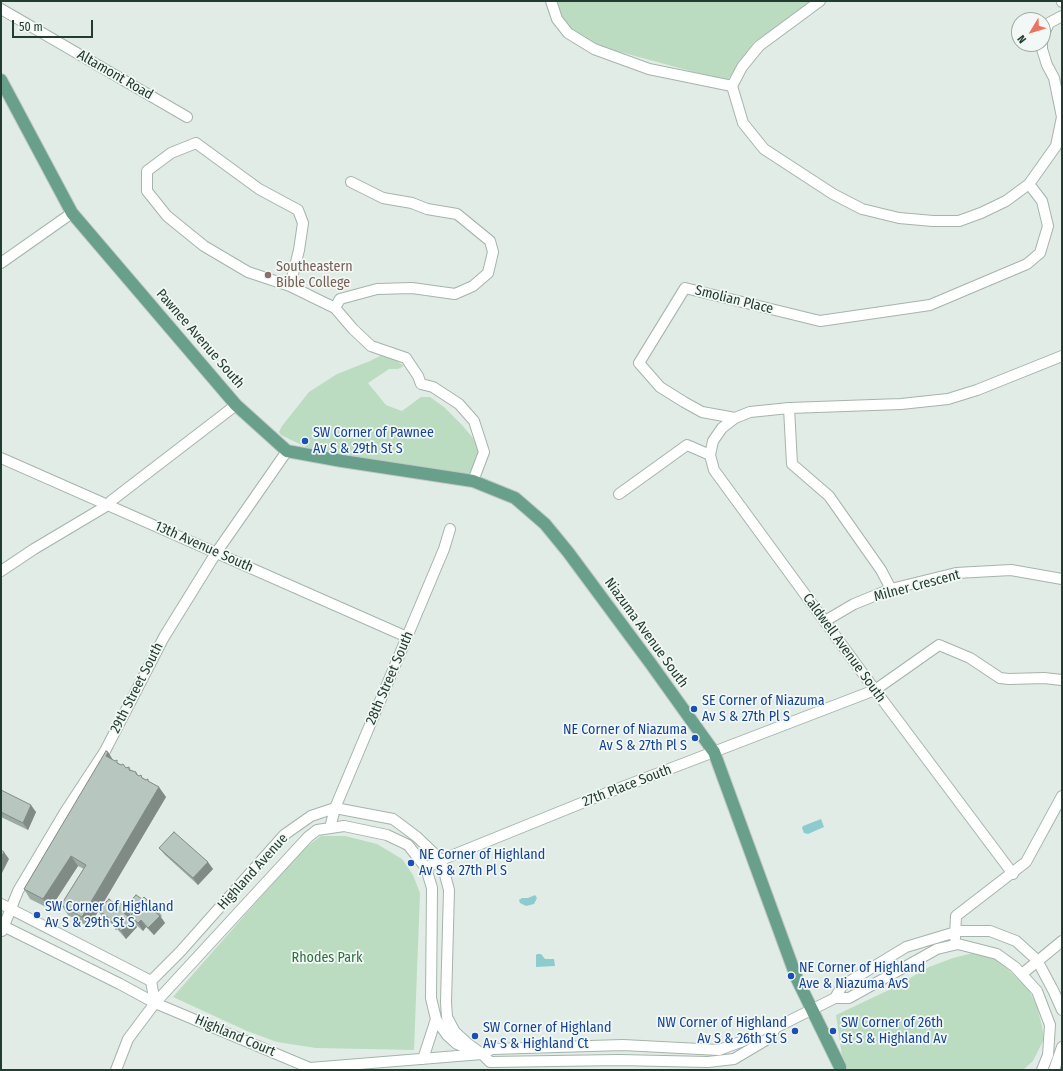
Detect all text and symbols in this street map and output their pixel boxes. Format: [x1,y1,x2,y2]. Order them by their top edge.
scale bar [14,12,95,38]
north arrow [1011,12,1051,52]
text: 50 m [19,20,43,34]
text: N [1015,32,1029,46]
street label: Altamont Road [74,47,156,103]
place label: Southeastern Bible College [276,259,353,292]
marker: Southeastern Bible College [263,270,273,280]
street label: Smolian Place [693,282,775,318]
street label: Pawnee Avenue South [152,286,248,392]
place label: SW Corner of Pawnee Av S & 29th St S [313,425,434,458]
marker: SW Corner of Pawnee Av S & 29th St S [300,436,310,446]
street label: 13th Avenue South [152,518,256,576]
street label: Milner Crescent [872,566,962,606]
street label: Niazuma Avenue South [601,575,691,691]
street label: Caldwell Avenue South [799,590,889,706]
street label: 28th Street South [363,629,417,727]
street label: 29th Street South [107,640,167,736]
place label: SE Corner of Niazuma Av S & 27th Pl S [702,693,825,726]
marker: SE Corner of Niazuma Av S & 27th Pl S [689,704,699,714]
place label: NE Corner of Niazuma Av S & 27th Pl S [563,722,687,754]
marker: NE Corner of Niazuma Av S & 27th Pl S [690,733,700,743]
street label: 27th Place South [580,761,674,811]
street label: Highland Avenue [214,830,292,914]
place label: NE Corner of Highland Av S & 27th Pl S [419,847,545,880]
marker: NE Corner of Highland Av S & 27th Pl S [406,858,416,868]
place label: SW Corner of Highland Av S & 29th St S [45,899,173,932]
marker: SW Corner of Highland Av S & 29th St S [32,910,42,920]
park label: Rhodes Park [292,950,362,966]
place label: NE Corner of Highland Ave & Niazuma AvS [799,960,925,992]
marker: NE Corner of Highland Ave & Niazuma AvS [786,971,796,981]
street label: Highland Court [192,1012,278,1060]
place label: NW Corner of Highland Av S & 26th St S [657,1015,787,1048]
place label: SW Corner of 26th St S & Highland Av [841,1015,947,1048]
place label: SW Corner of Highland Av S & Highland Ct [483,1020,611,1052]
marker: NW Corner of Highland Av S & 26th St S [790,1026,800,1036]
marker: SW Corner of 26th St S & Highland Av [828,1026,838,1036]
marker: SW Corner of Highland Av S & Highland Ct [470,1031,480,1041]

